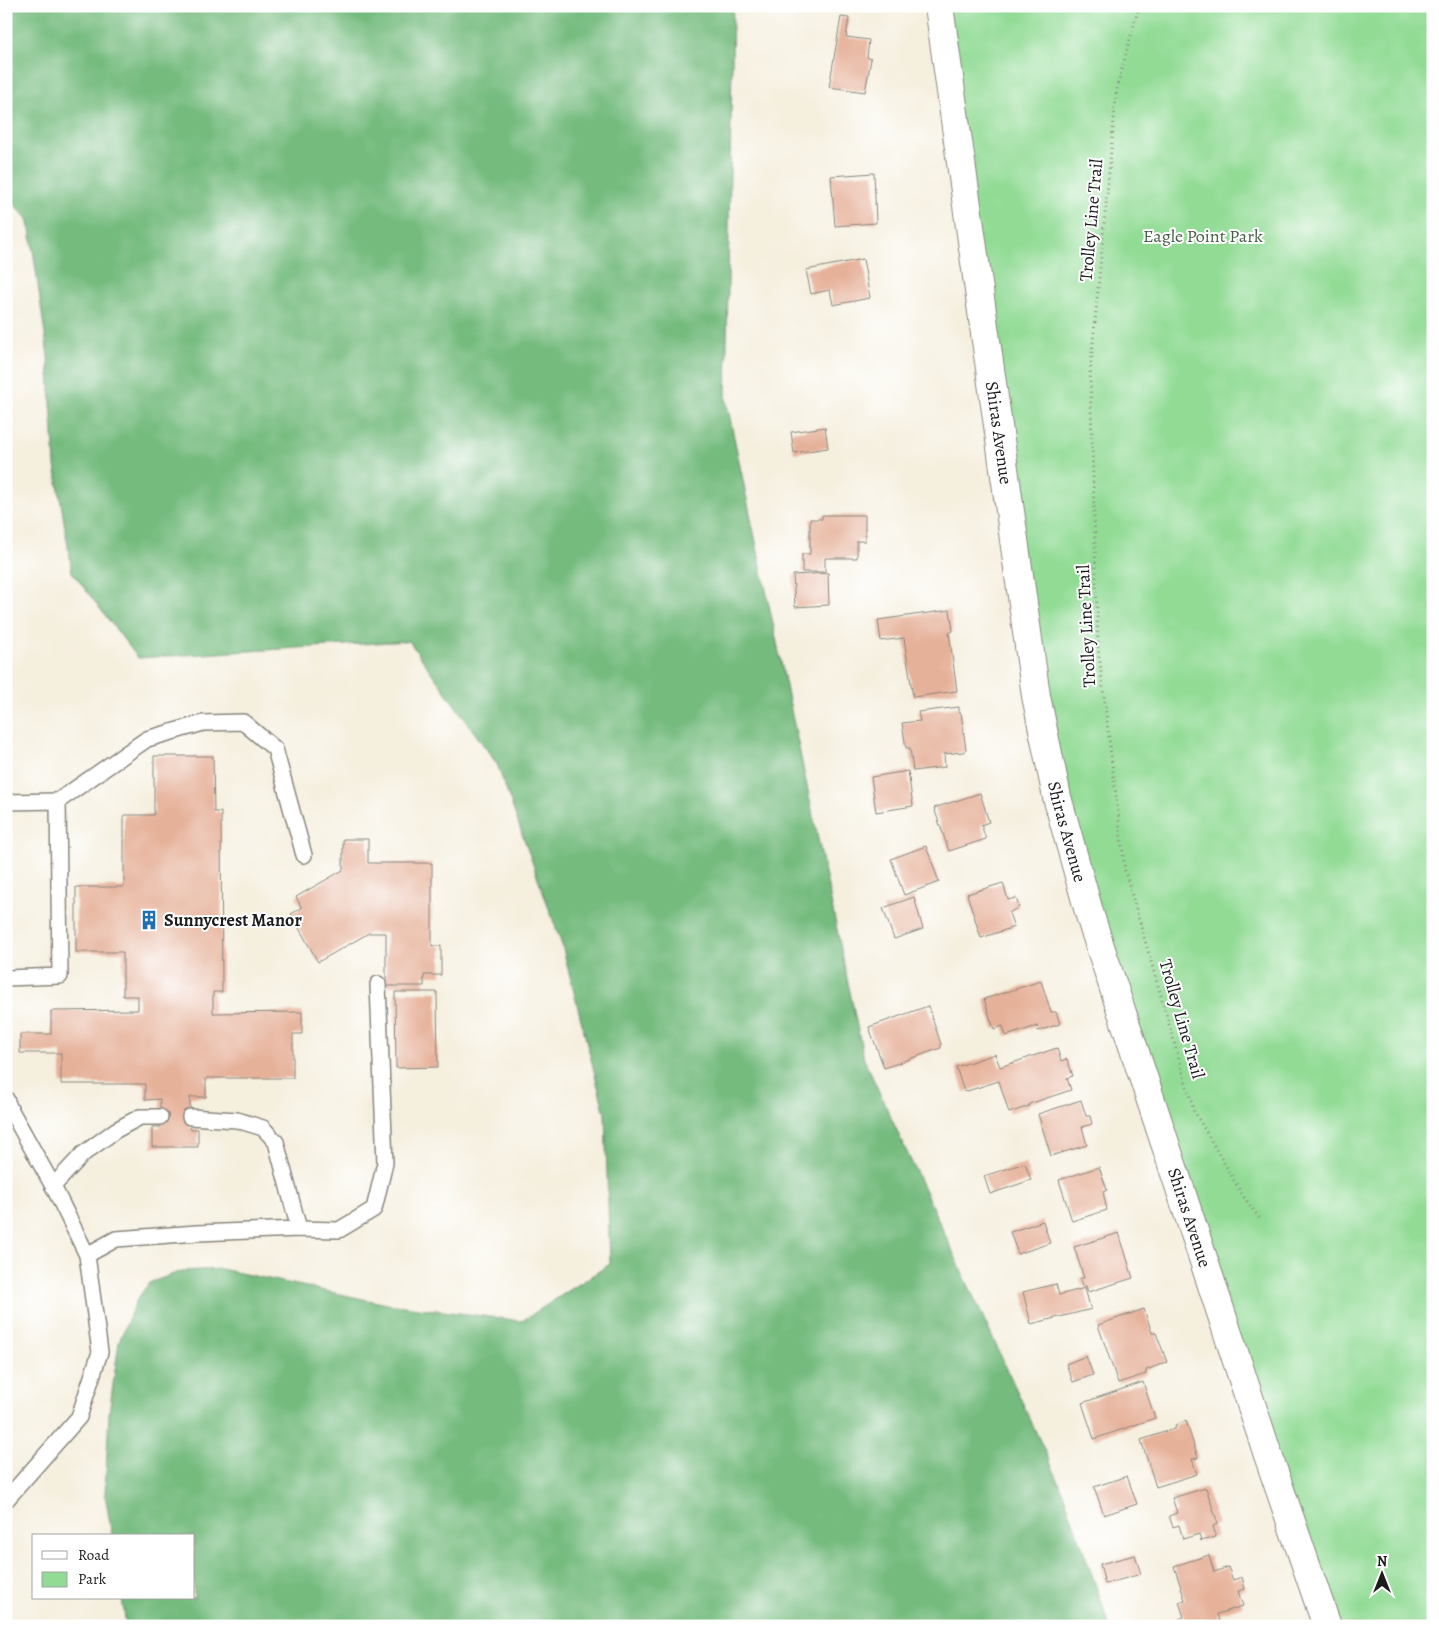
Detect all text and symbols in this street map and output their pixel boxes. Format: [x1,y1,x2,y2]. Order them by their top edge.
street label: Trolley Line Trail [1074,157,1108,282]
park label: Eagle Point Park [1143,224,1263,248]
street label: Shiras Avenue [980,380,1018,486]
street label: Trolley Line Trail [1071,563,1101,688]
street label: Shiras Avenue [1042,779,1092,885]
place label: Sunnycrest Manor [164,908,302,932]
building icon: Sunnycrest Manor [138,909,160,931]
street label: Trolley Line Trail [1154,957,1211,1082]
street label: Shiras Avenue [1162,1165,1217,1271]
legend [32,1534,195,1600]
text: Road [78,1545,110,1565]
north arrow [1356,1550,1406,1600]
text: N [1377,1552,1387,1571]
text: Park [78,1569,107,1589]

